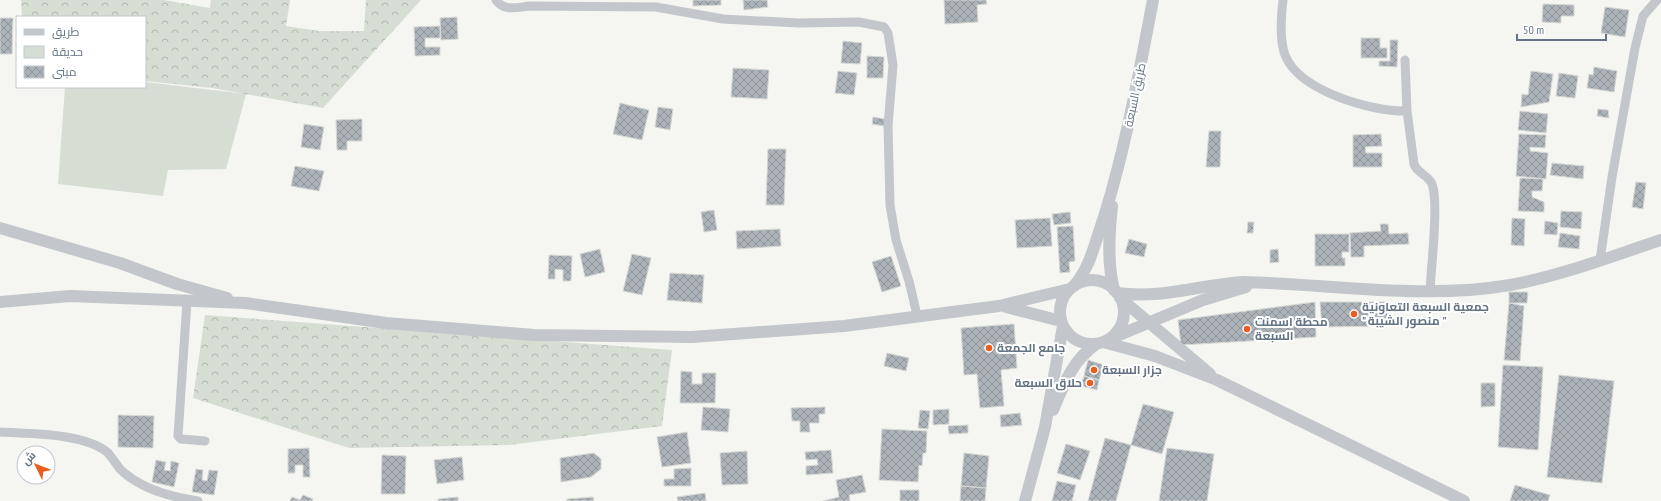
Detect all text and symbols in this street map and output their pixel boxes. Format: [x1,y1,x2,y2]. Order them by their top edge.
legend [16,16,146,88]
scale bar [1517,16,1606,42]
text: 50 m [1523,22,1544,37]
text: طريق [52,24,80,39]
text: حديقة [52,44,83,59]
street label: طريق السبعة [1120,62,1149,128]
text: مبنى [52,64,77,79]
place label: جمعية السبعة التعاونية " منصور الشيبة " [1362,299,1489,329]
marker: جمعية السبعة التعاونية " منصور الشيبة " [1349,309,1359,319]
place label: محطة اسمنت السبعة [1255,314,1328,343]
marker: محطة اسمنت السبعة [1242,324,1252,334]
place label: جامع الجمعة [997,340,1065,357]
marker: جامع الجمعة [984,343,994,353]
place label: جزار السبعة [1102,362,1162,378]
marker: جزار السبعة [1089,365,1099,375]
place label: حلاق السبعة [1015,375,1082,391]
marker: حلاق السبعة [1085,378,1095,388]
north arrow [16,445,56,485]
text: ش [19,448,39,468]

